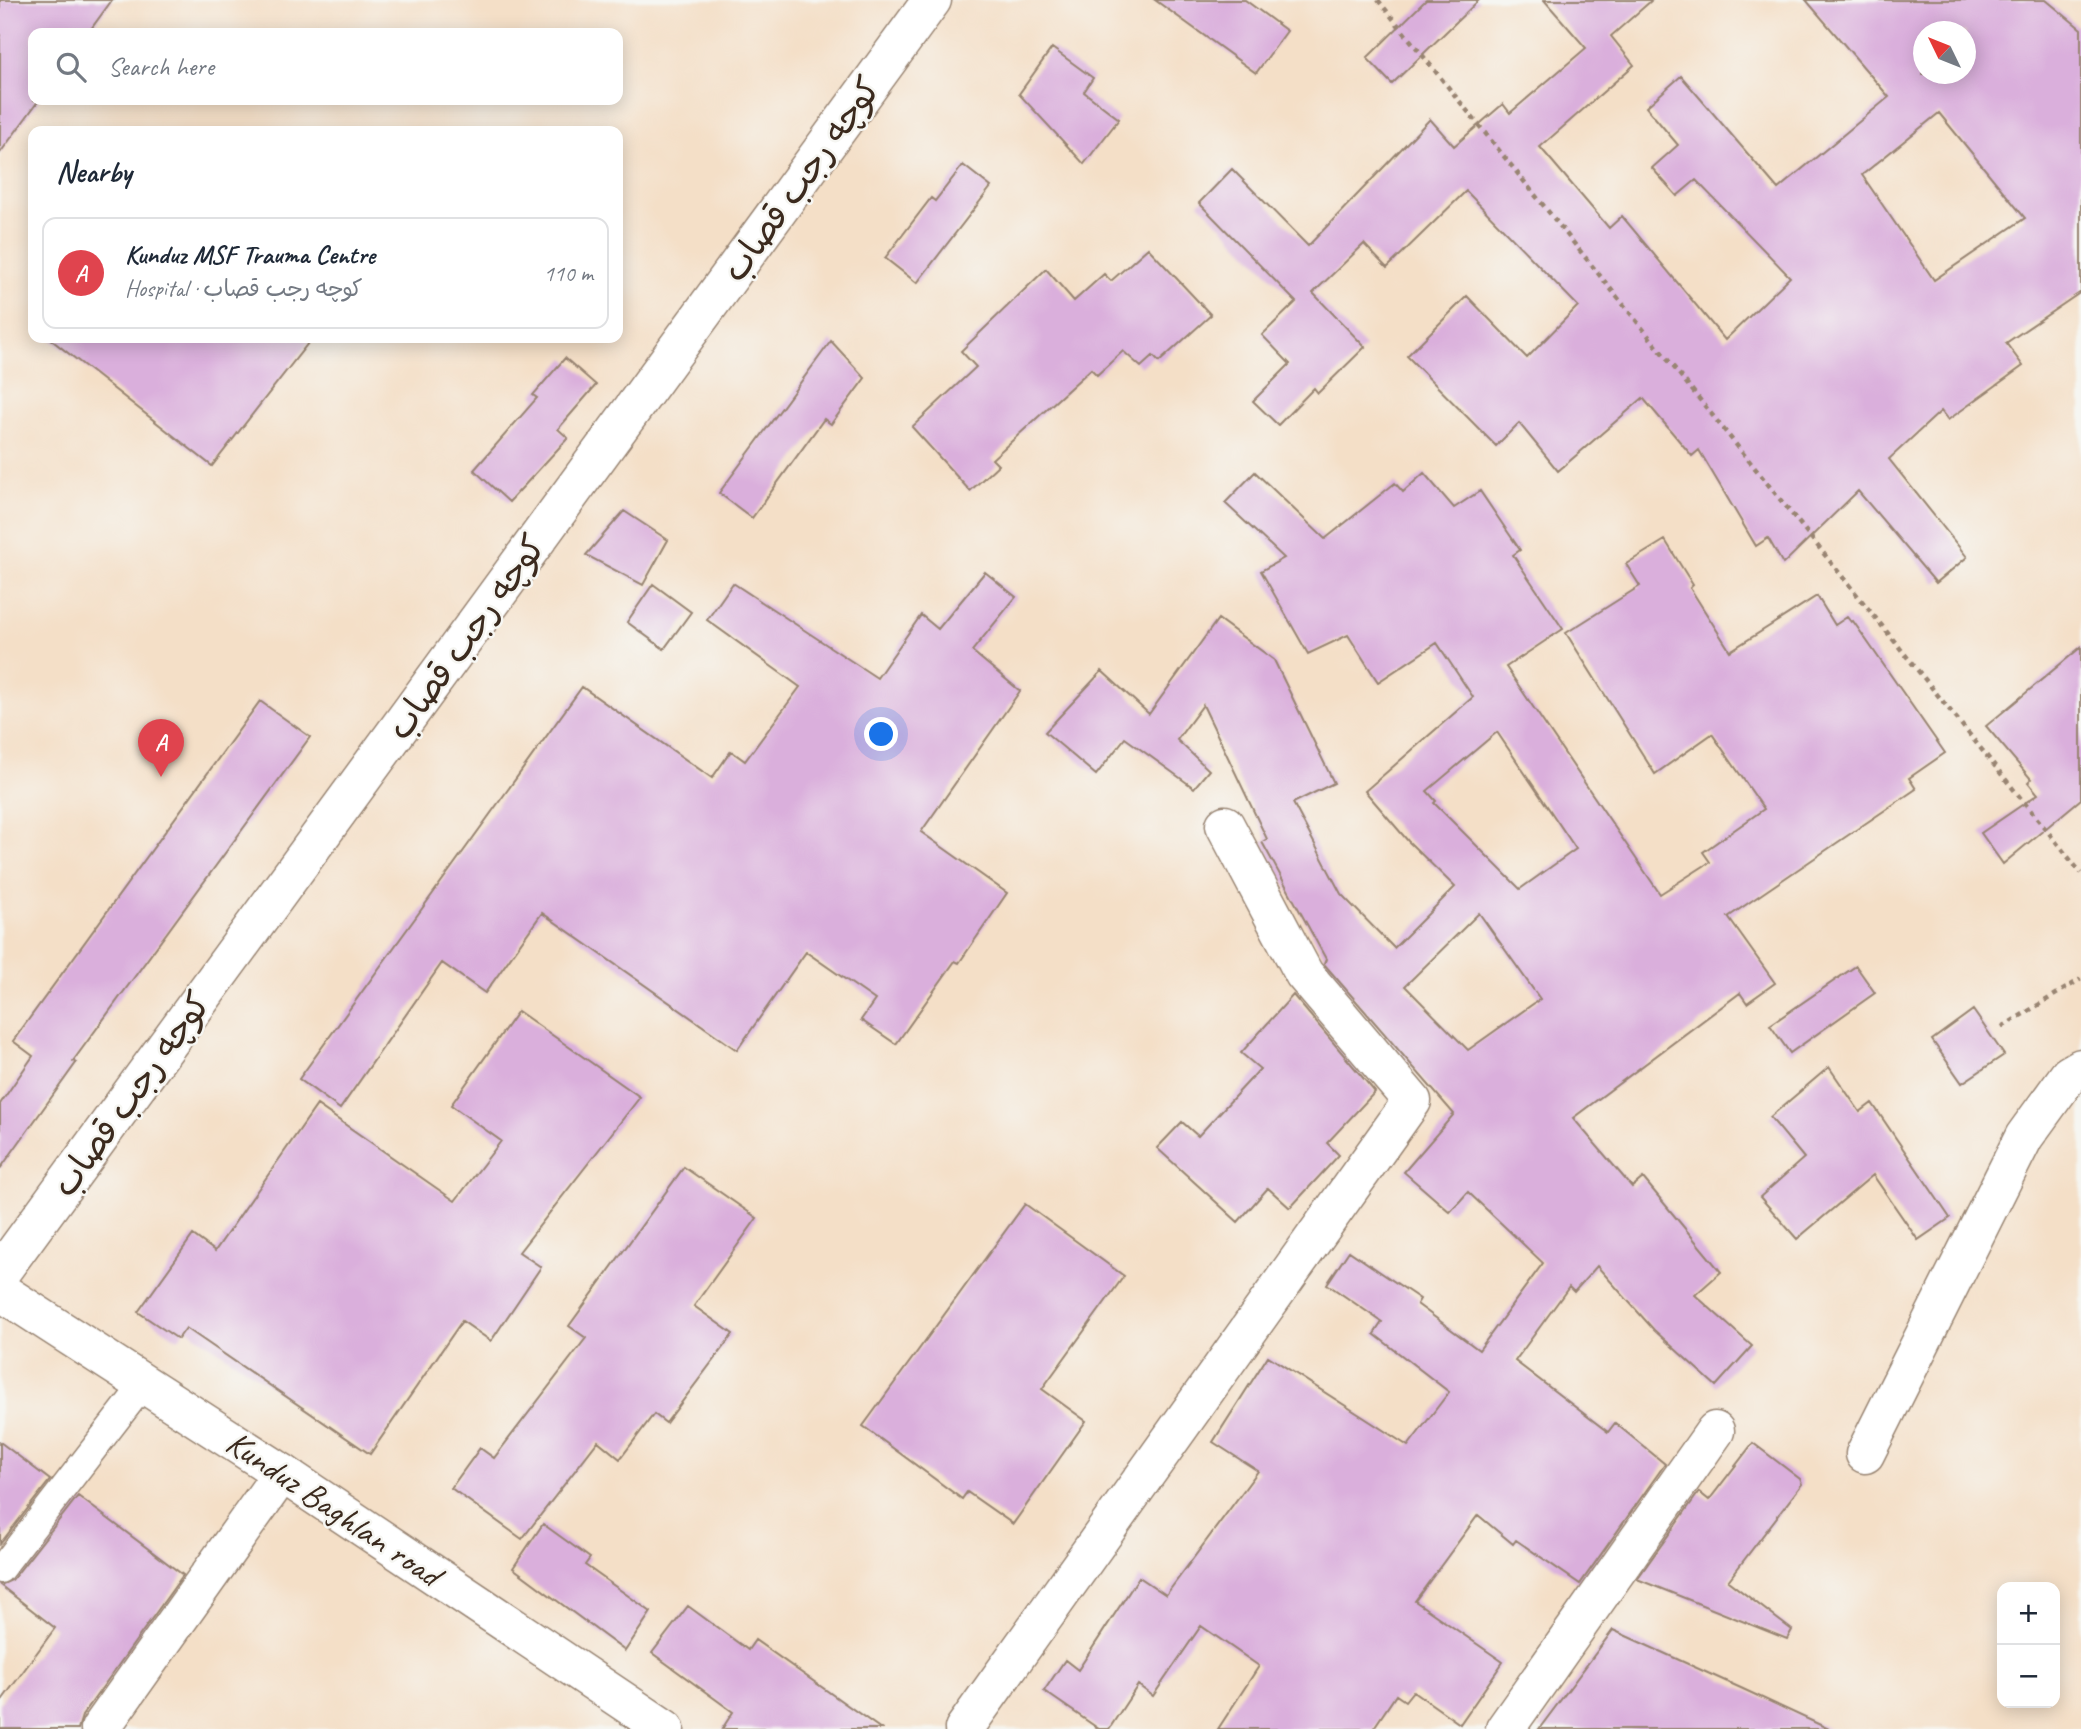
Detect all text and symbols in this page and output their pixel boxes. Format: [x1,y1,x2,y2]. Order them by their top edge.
north arrow [1913,21,1976,84]
search box [28,28,623,105]
icon: search [52,48,90,86]
text: Search here [108,50,214,83]
street label: کوچه رجب قصاب [712,68,891,291]
text: Nearby [56,153,132,191]
text: Kunduz MSF Trauma Centre [125,238,375,271]
text: A [75,259,87,288]
text: 110 m [544,259,593,288]
text: Hospital · کوچه رجب قصاب [125,274,363,303]
street label: کوچه رجب قصاب [377,526,556,749]
your location [864,717,898,751]
pin: A [138,719,184,777]
street label: کوچه رجب قصاب [42,983,221,1206]
street label: Kunduz Baghlan road [218,1420,454,1600]
map controls [1997,1582,2060,1708]
button: + [1997,1582,2060,1645]
button: − [1997,1645,2060,1708]

